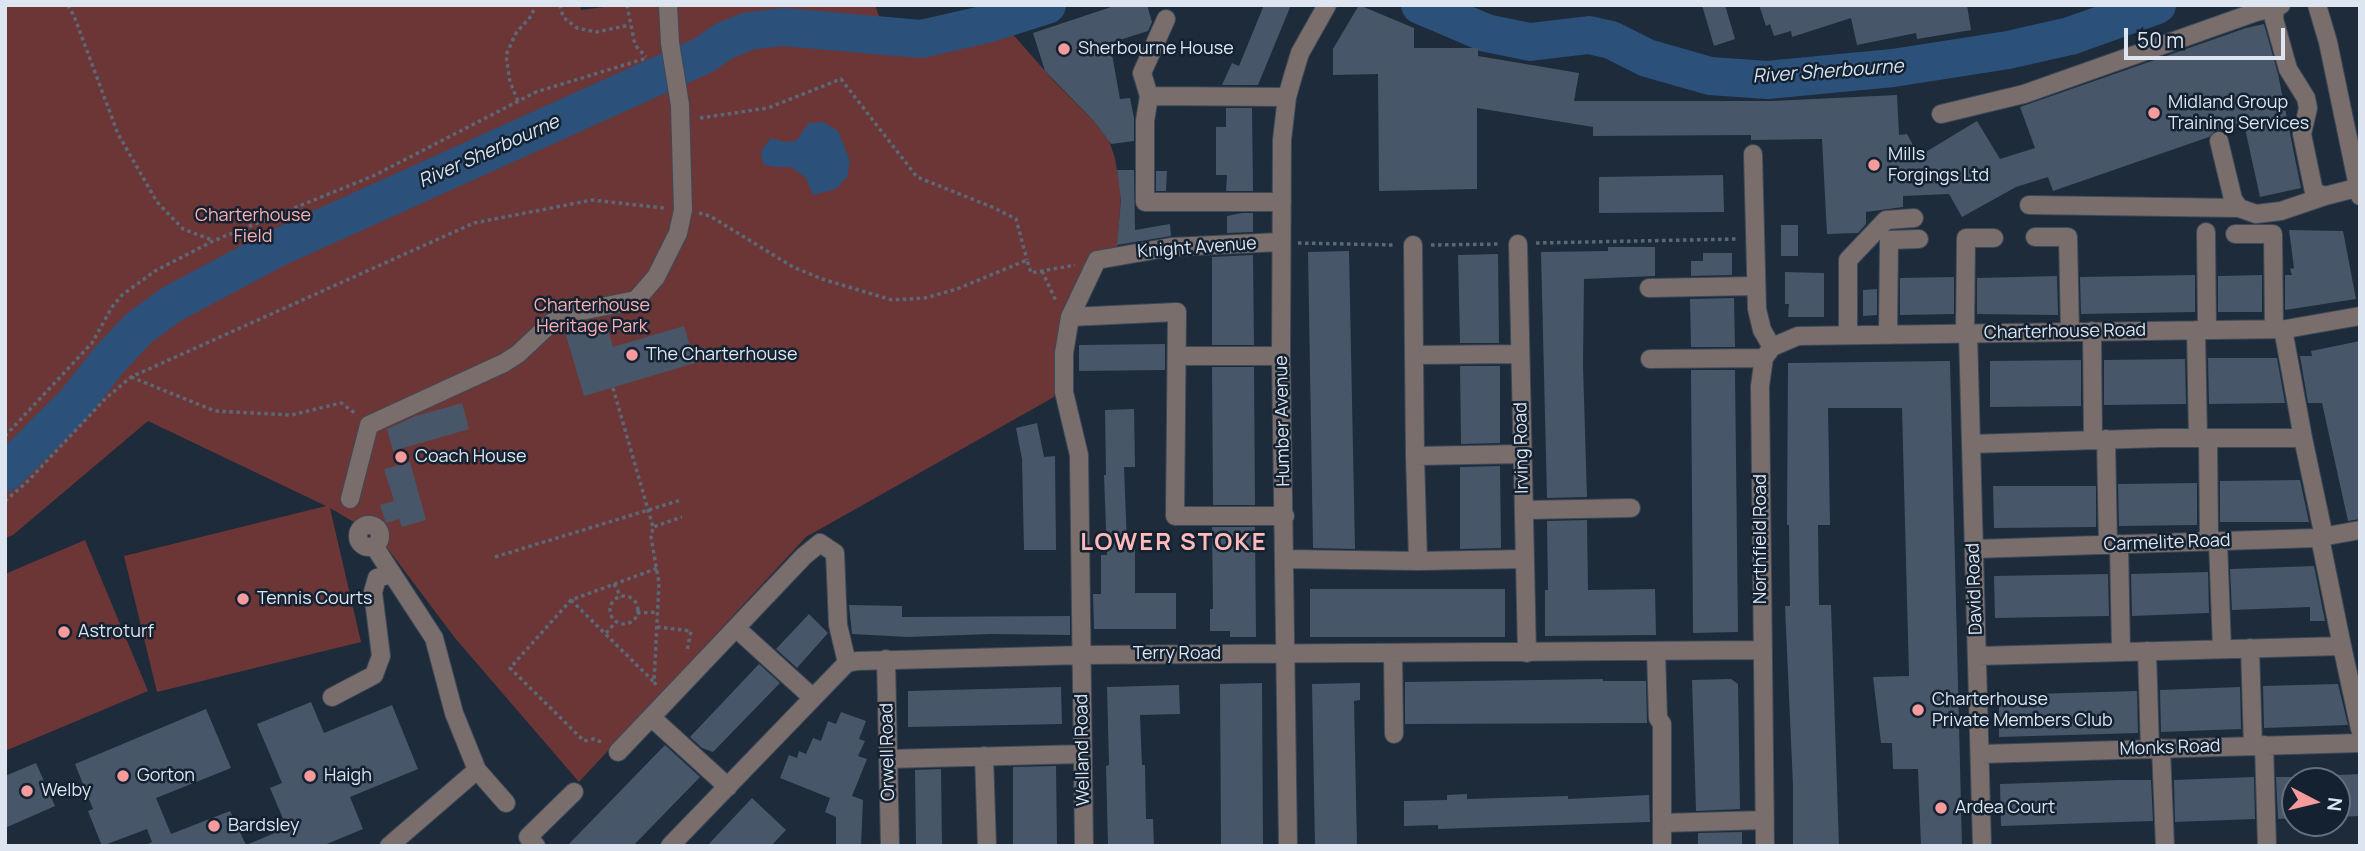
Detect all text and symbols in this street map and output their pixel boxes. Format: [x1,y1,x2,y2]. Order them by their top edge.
scale bar [2127,14,2288,58]
text: 50 m [2137,26,2184,54]
place label: Sherbourne House [1078,38,1234,60]
marker: Sherbourne House [1056,41,1072,57]
water label: River Sherbourne [1752,55,1904,89]
place label: Midland Group Training Services [2168,92,2309,134]
marker: Midland Group Training Services [2146,105,2162,121]
water label: River Sherbourne [415,111,563,193]
place label: Mills Forgings Ltd [1888,144,1989,186]
marker: Mills Forgings Ltd [1866,157,1882,173]
park label: Charterhouse Field [195,205,311,248]
street label: Knight Avenue [1137,233,1257,263]
park label: Charterhouse Heritage Park [534,295,650,338]
street label: Charterhouse Road [1984,320,2146,344]
place label: The Charterhouse [646,344,797,366]
marker: The Charterhouse [624,347,640,363]
street label: Humber Avenue [1271,355,1295,487]
street label: Irving Road [1510,402,1534,494]
place label: Coach House [415,446,526,468]
marker: Coach House [393,449,409,465]
street label: Northfield Road [1750,474,1772,604]
district label: LOWER STOKE [1082,529,1266,557]
street label: Carmelite Road [2103,530,2231,556]
street label: David Road [1963,543,1987,635]
place label: Tennis Courts [257,588,373,610]
marker: Tennis Courts [235,591,251,607]
place label: Astroturf [78,621,154,643]
marker: Astroturf [56,624,72,640]
street label: Terry Road [1133,643,1221,665]
place label: Charterhouse Private Members Club [1932,689,2113,732]
street label: Welland Road [1071,694,1095,806]
marker: Charterhouse Private Members Club [1910,702,1926,718]
street label: Orwell Road [876,703,900,801]
street label: Monks Road [2119,735,2221,761]
place label: Gorton [137,765,195,787]
place label: Haigh [324,765,372,787]
north arrow [2281,767,2351,837]
marker: Gorton [115,768,131,784]
marker: Haigh [302,768,318,784]
place label: Welby [41,780,91,802]
marker: Welby [19,783,35,799]
text: N [2321,796,2349,813]
place label: Ardea Court [1955,797,2055,819]
marker: Ardea Court [1933,800,1949,816]
place label: Bardsley [228,815,299,837]
marker: Bardsley [206,818,222,834]

